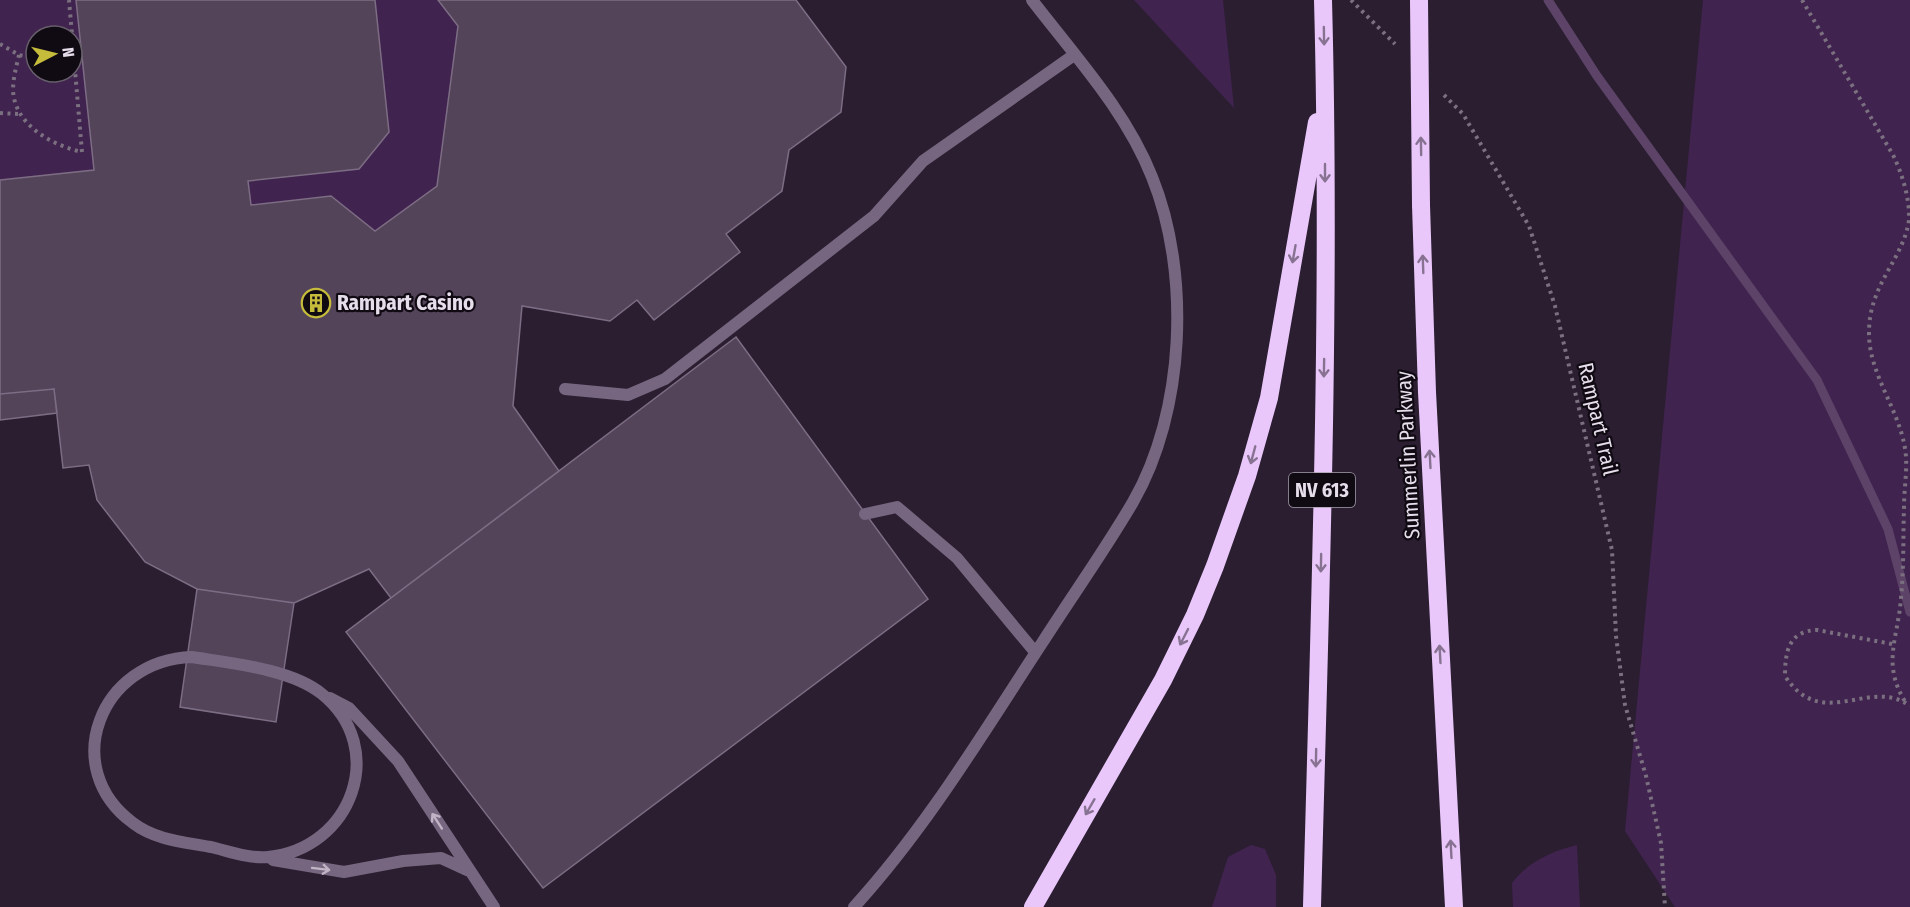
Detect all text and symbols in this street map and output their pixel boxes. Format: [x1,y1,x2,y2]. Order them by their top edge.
north arrow [24,24,84,84]
one-way arrow [1319,26,1330,46]
text: N [58,46,78,58]
one-way arrow [1415,137,1427,157]
one-way arrow [1319,163,1331,183]
one-way arrow [1288,244,1299,264]
one-way arrow [1417,255,1429,275]
building icon: Rampart Casino [300,287,332,319]
place label: Rampart Casino [337,290,474,316]
one-way arrow [1318,358,1330,378]
street label: Rampart Trail [1572,360,1624,478]
street label: Summerlin Parkway [1391,370,1425,540]
one-way arrow [1247,445,1258,464]
one-way arrow [1424,450,1435,470]
road number: NV 613 [1289,473,1355,507]
one-way arrow [1315,553,1327,573]
one-way arrow [1178,628,1190,646]
one-way arrow [1434,644,1445,664]
one-way arrow [1310,748,1322,768]
one-way arrow [1084,798,1095,816]
one-way arrow [431,813,443,830]
one-way arrow [1445,839,1456,859]
one-way arrow [310,864,330,875]

